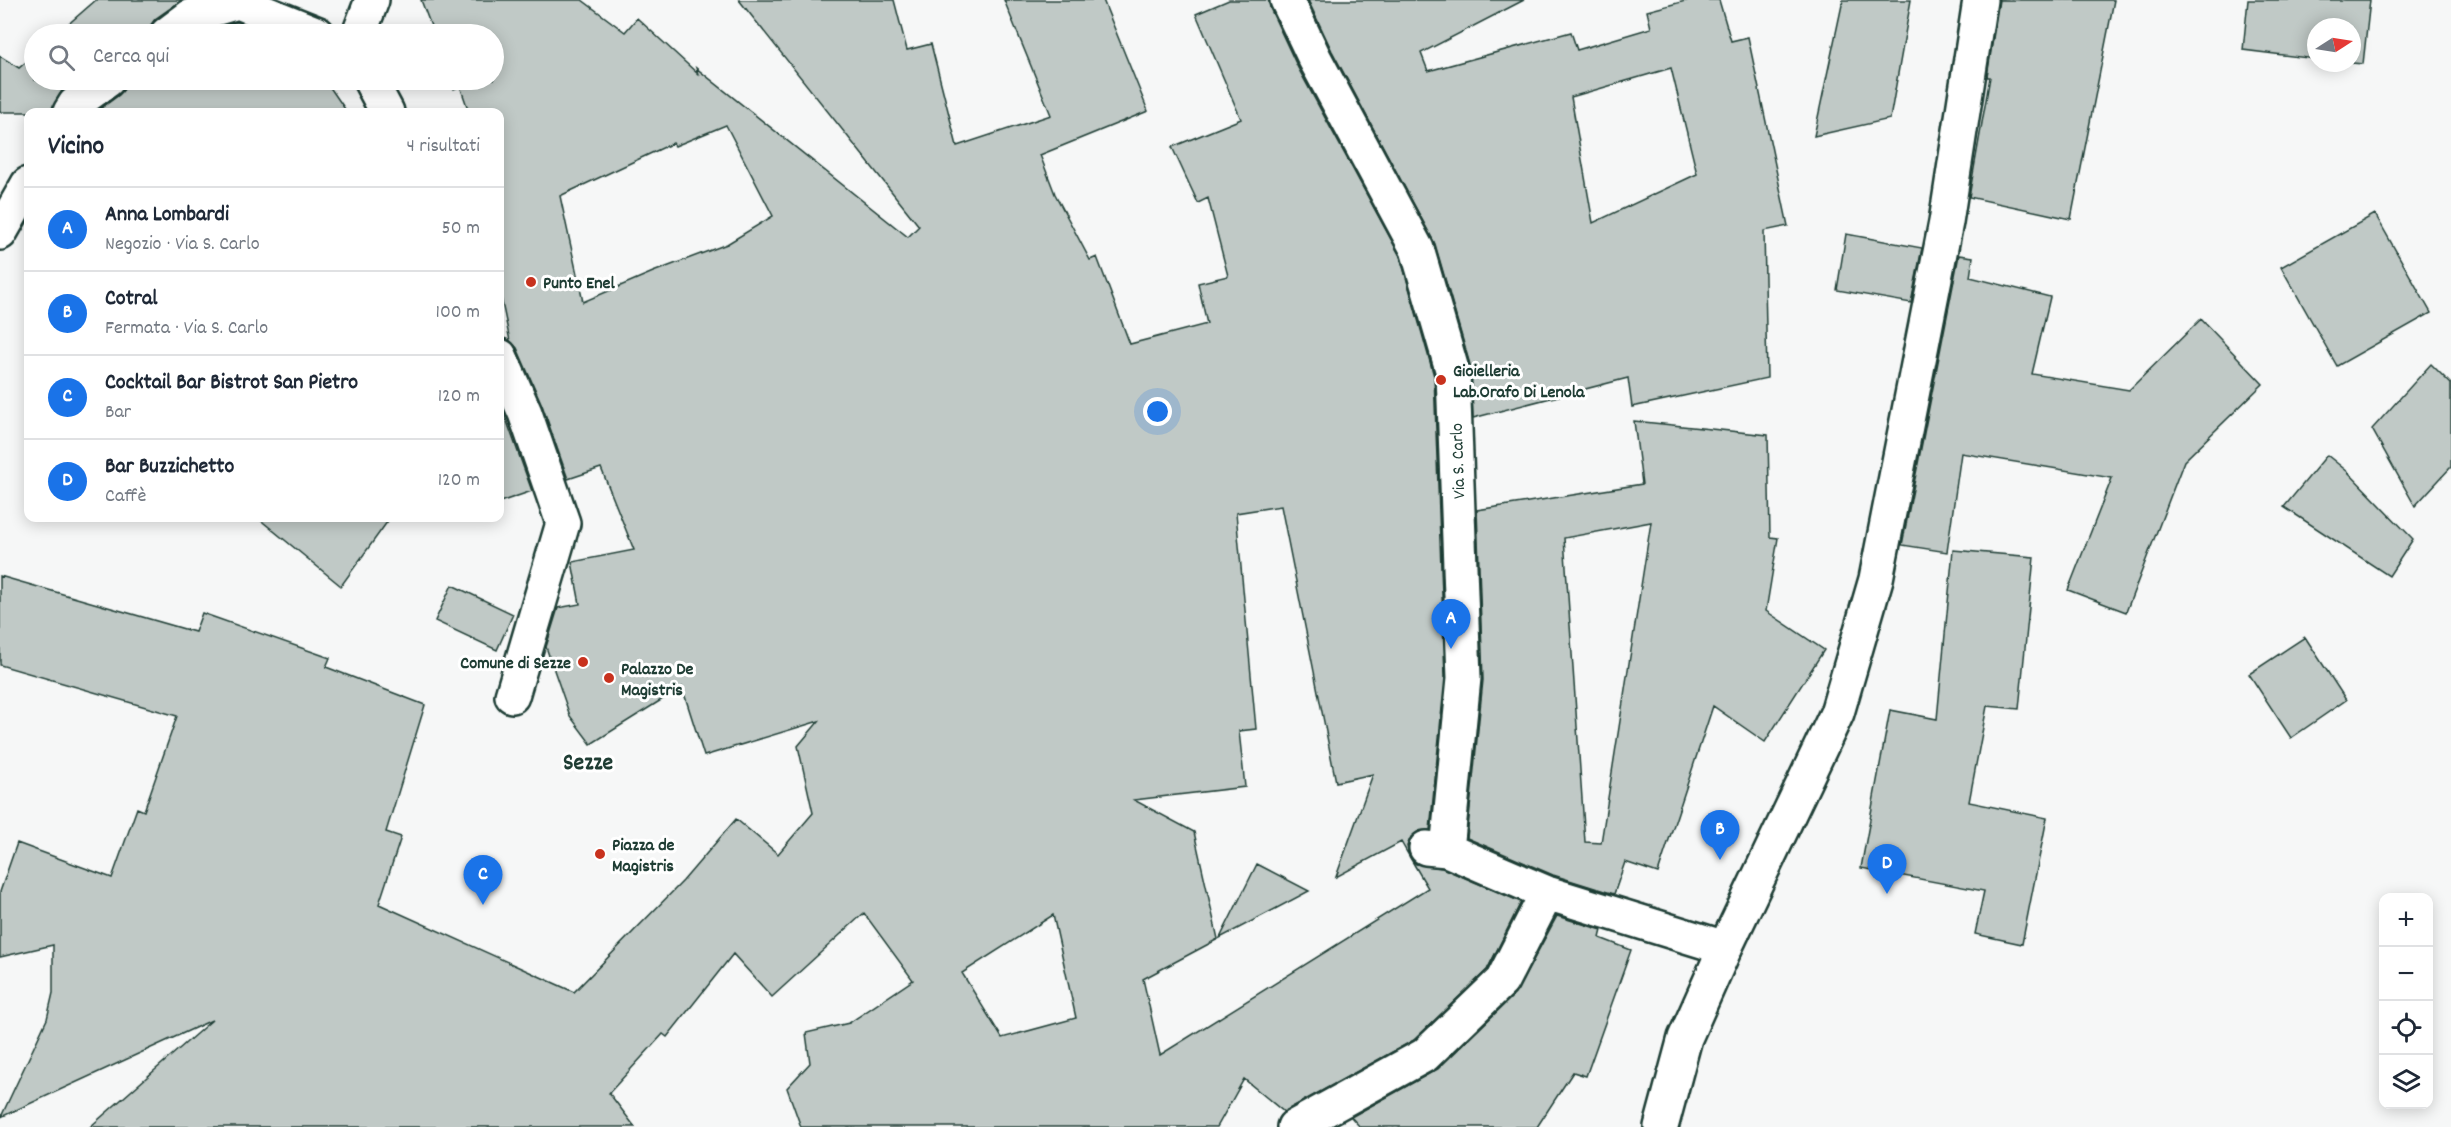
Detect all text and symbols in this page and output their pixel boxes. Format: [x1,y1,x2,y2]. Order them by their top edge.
north arrow [2307,18,2361,72]
search box [24,24,504,90]
icon: search [45,41,78,74]
text: Cerca qui [93,42,169,73]
text: Vicino [48,129,104,166]
text: 4 risultati [406,133,480,161]
text: Anna Lombardi [105,200,229,231]
text: A [62,215,73,243]
text: 50 m [442,215,480,243]
text: Negozio · Via S. Carlo [105,231,260,259]
place label: Punto Enel [543,272,615,297]
marker: Punto Enel [524,275,538,289]
text: Cotral [105,284,158,315]
text: B [63,299,72,327]
text: 100 m [436,299,480,327]
text: Fermata · Via S. Carlo [105,315,268,343]
place label: Gioielleria Lab.Orafo Di Lenola [1453,360,1585,406]
text: Cocktail Bar Bistrot San Pietro [105,368,358,399]
marker: Gioielleria Lab.Orafo Di Lenola [1434,373,1448,387]
text: C [63,383,72,411]
text: 120 m [438,383,480,411]
your location [1143,397,1172,426]
text: Bar [105,399,131,427]
street label: Via S. Carlo [1446,423,1473,499]
text: Bar Buzzichetto [105,452,234,483]
text: D [62,467,73,495]
text: 120 m [438,467,480,495]
text: Caffè [105,483,146,511]
pin: A [1432,600,1470,649]
place label: Comune di Sezze [460,652,571,677]
marker: Comune di Sezze [576,655,590,669]
place label: Palazzo De Magistris [621,658,693,704]
marker: Palazzo De Magistris [602,671,616,685]
district label: Sezze [563,747,613,781]
pin: B [1700,810,1740,860]
place label: Piazza de Magistris [612,834,675,880]
pin: D [1868,844,1906,894]
marker: Piazza de Magistris [593,847,607,861]
pin: C [464,856,502,905]
map controls [2379,893,2433,1109]
button: + [2379,893,2433,947]
button: − [2379,947,2433,1001]
button: locate [2379,1001,2433,1055]
button: layers [2379,1055,2433,1109]

